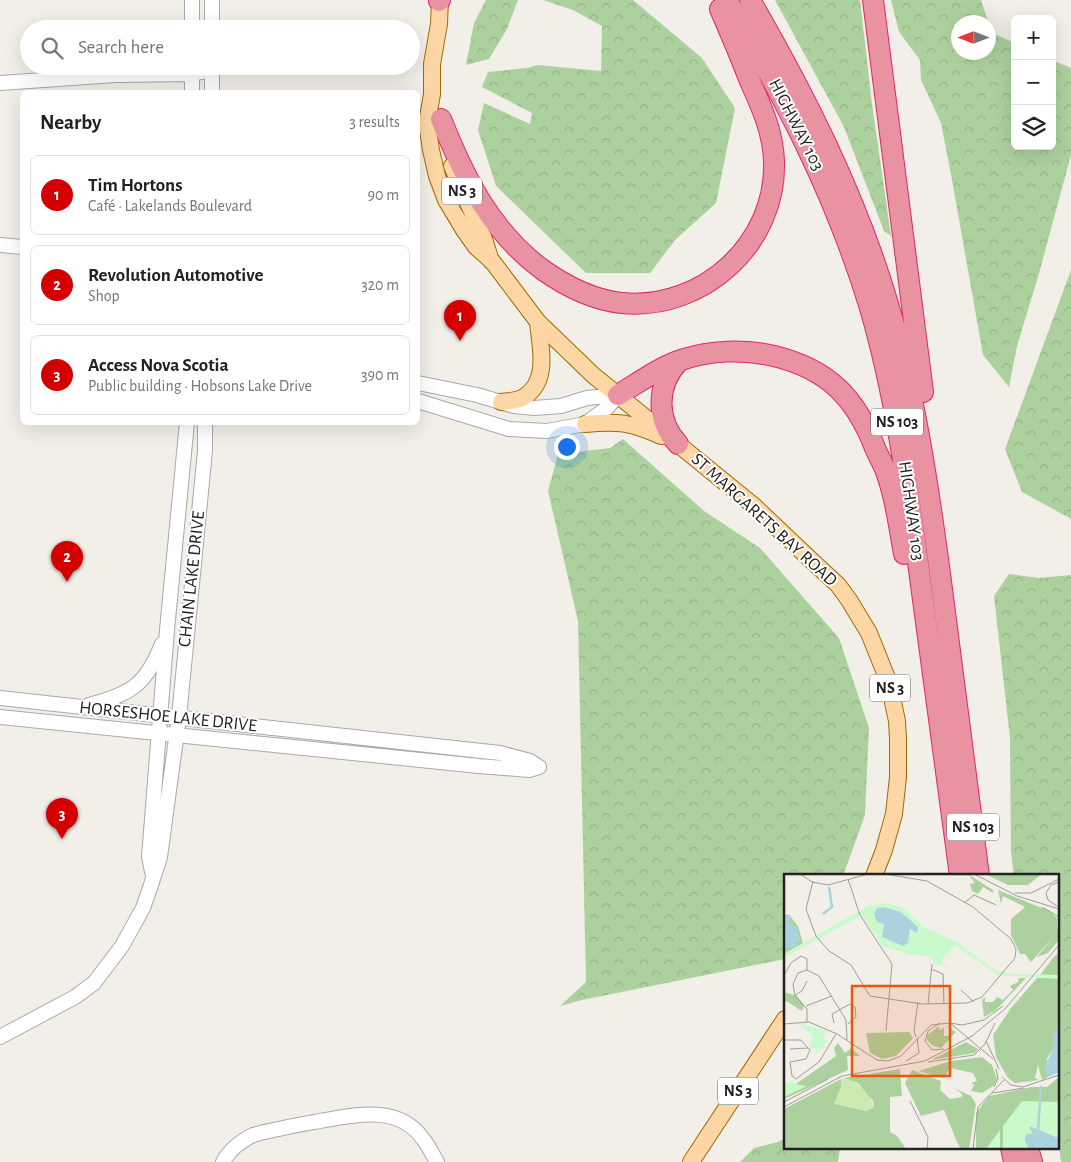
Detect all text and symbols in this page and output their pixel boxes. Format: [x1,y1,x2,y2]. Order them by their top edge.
north arrow [951,15,996,60]
map controls [1011,15,1056,150]
button: + [1011,15,1056,60]
search box [20,20,420,75]
icon: search [38,34,66,62]
text: Search here [78,38,164,57]
button: − [1011,60,1056,105]
street label: HIGHWAY 103 [765,76,827,174]
button: layers [1011,105,1056,150]
text: Nearby [40,112,101,133]
text: 3 results [349,114,400,130]
text: Tim Hortons [88,176,182,195]
road number: NS 3 [442,178,482,205]
text: 1 [54,187,60,203]
text: 90 m [368,187,399,203]
text: Café · Lakelands Boulevard [88,198,252,214]
text: Revolution Automotive [88,266,263,285]
text: 2 [53,277,61,293]
text: 320 m [361,277,399,293]
text: Shop [88,288,120,304]
pin: 1 [444,300,476,341]
text: Access Nova Scotia [88,356,229,375]
text: 3 [54,367,60,383]
text: 390 m [361,367,399,383]
text: Public building · Hobsons Lake Drive [88,378,312,394]
road number: NS 103 [871,408,923,436]
your location [554,434,580,460]
street label: ST MARGARETS BAY ROAD [688,450,840,590]
street label: HIGHWAY 103 [895,460,927,562]
street label: CHAIN LAKE DRIVE [176,510,208,648]
pin: 2 [51,541,83,582]
road number: NS 3 [870,674,910,701]
street label: HORSESHOE LAKE DRIVE [78,699,258,735]
pin: 3 [46,798,78,839]
road number: NS 103 [947,814,999,840]
inset map [784,874,1058,1150]
road number: NS 3 [718,1078,758,1104]

